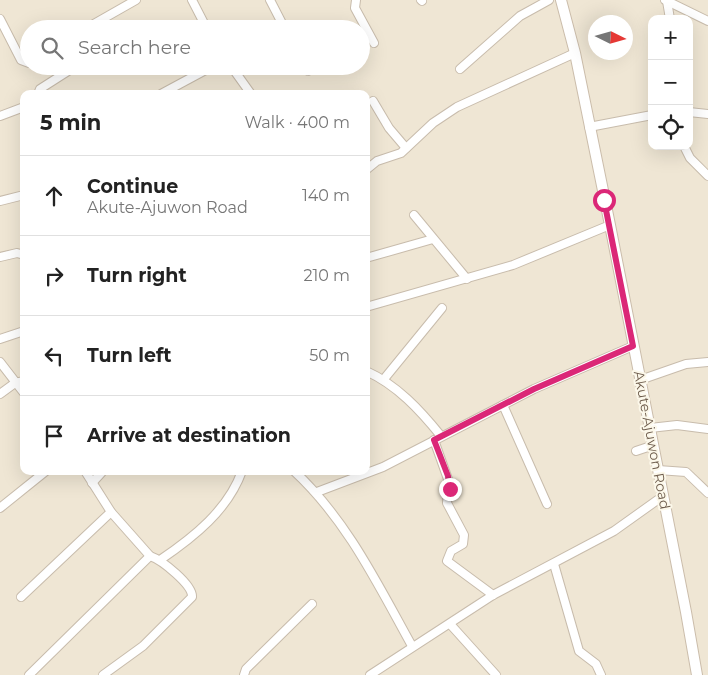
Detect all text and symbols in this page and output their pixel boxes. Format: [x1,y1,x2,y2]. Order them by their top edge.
north arrow [588,15,633,60]
map controls [648,15,693,150]
button: + [648,15,693,60]
search box [20,20,370,75]
icon: search [38,34,66,62]
text: Search here [78,36,191,59]
button: − [648,60,693,105]
button: locate [648,105,693,150]
text: 5 min [40,110,101,135]
text: Walk · 400 m [244,113,350,132]
text: Continue [87,175,178,198]
icon: ahead [40,182,68,210]
text: 140 m [302,186,350,205]
route start [593,189,616,212]
text: Akute-Ajuwon Road [87,198,248,217]
icon: right [40,262,68,290]
text: Turn right [87,264,187,287]
text: 210 m [303,266,350,285]
icon: left [40,342,68,370]
text: Turn left [87,344,172,367]
text: 50 m [309,346,350,365]
street label: Akute-Ajuwon Road [630,369,674,511]
icon: arrive [40,422,68,450]
text: Arrive at destination [87,424,291,447]
route end [439,478,462,501]

